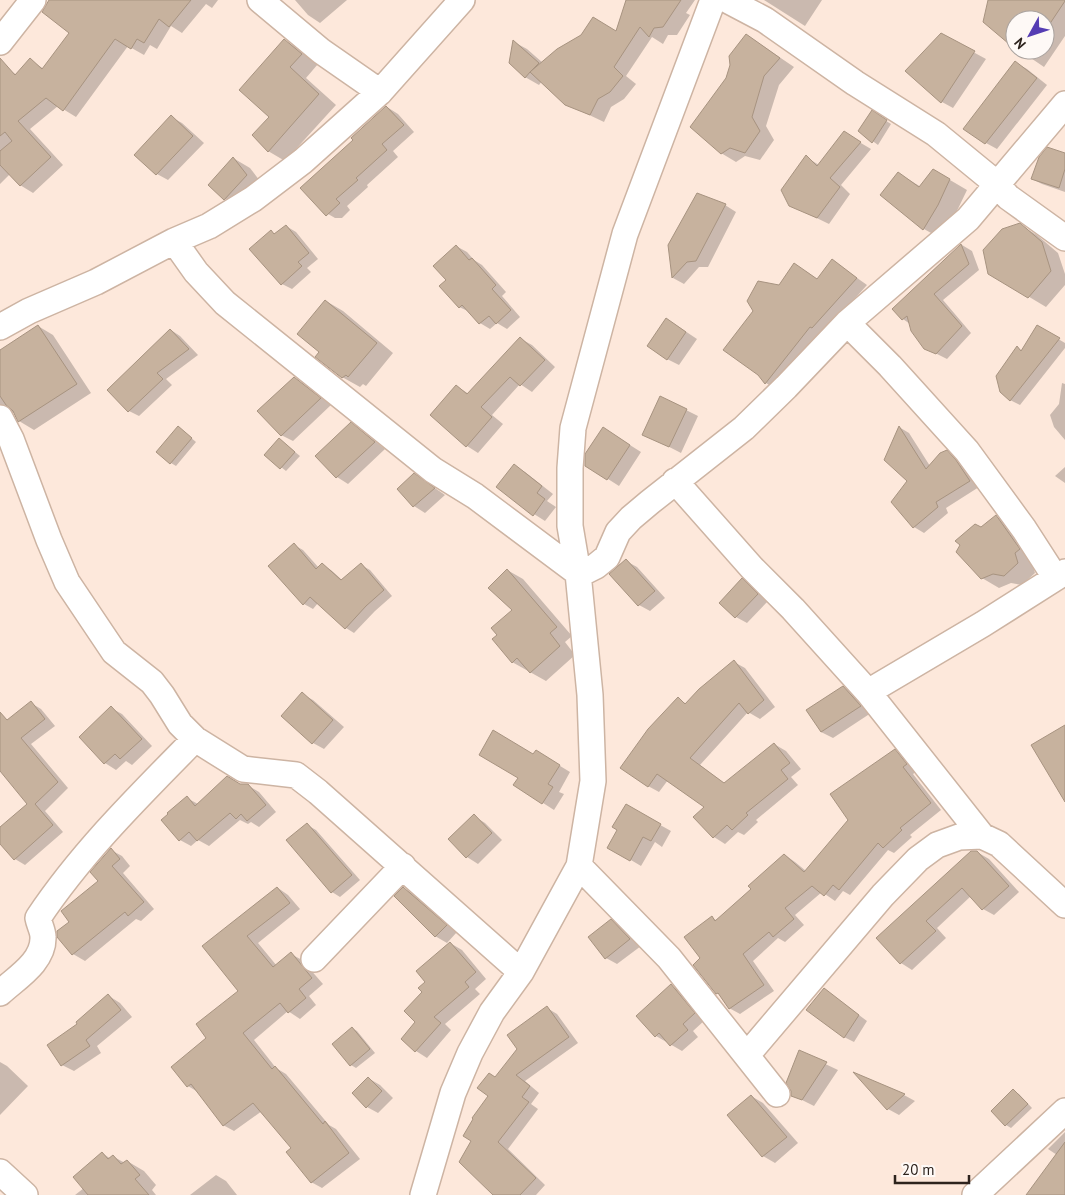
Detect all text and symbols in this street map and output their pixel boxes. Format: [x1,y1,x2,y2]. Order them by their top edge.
north arrow [1005,10,1055,60]
text: N [1010,34,1030,53]
scale bar [895,1152,969,1184]
text: 20 m [902,1160,935,1179]

